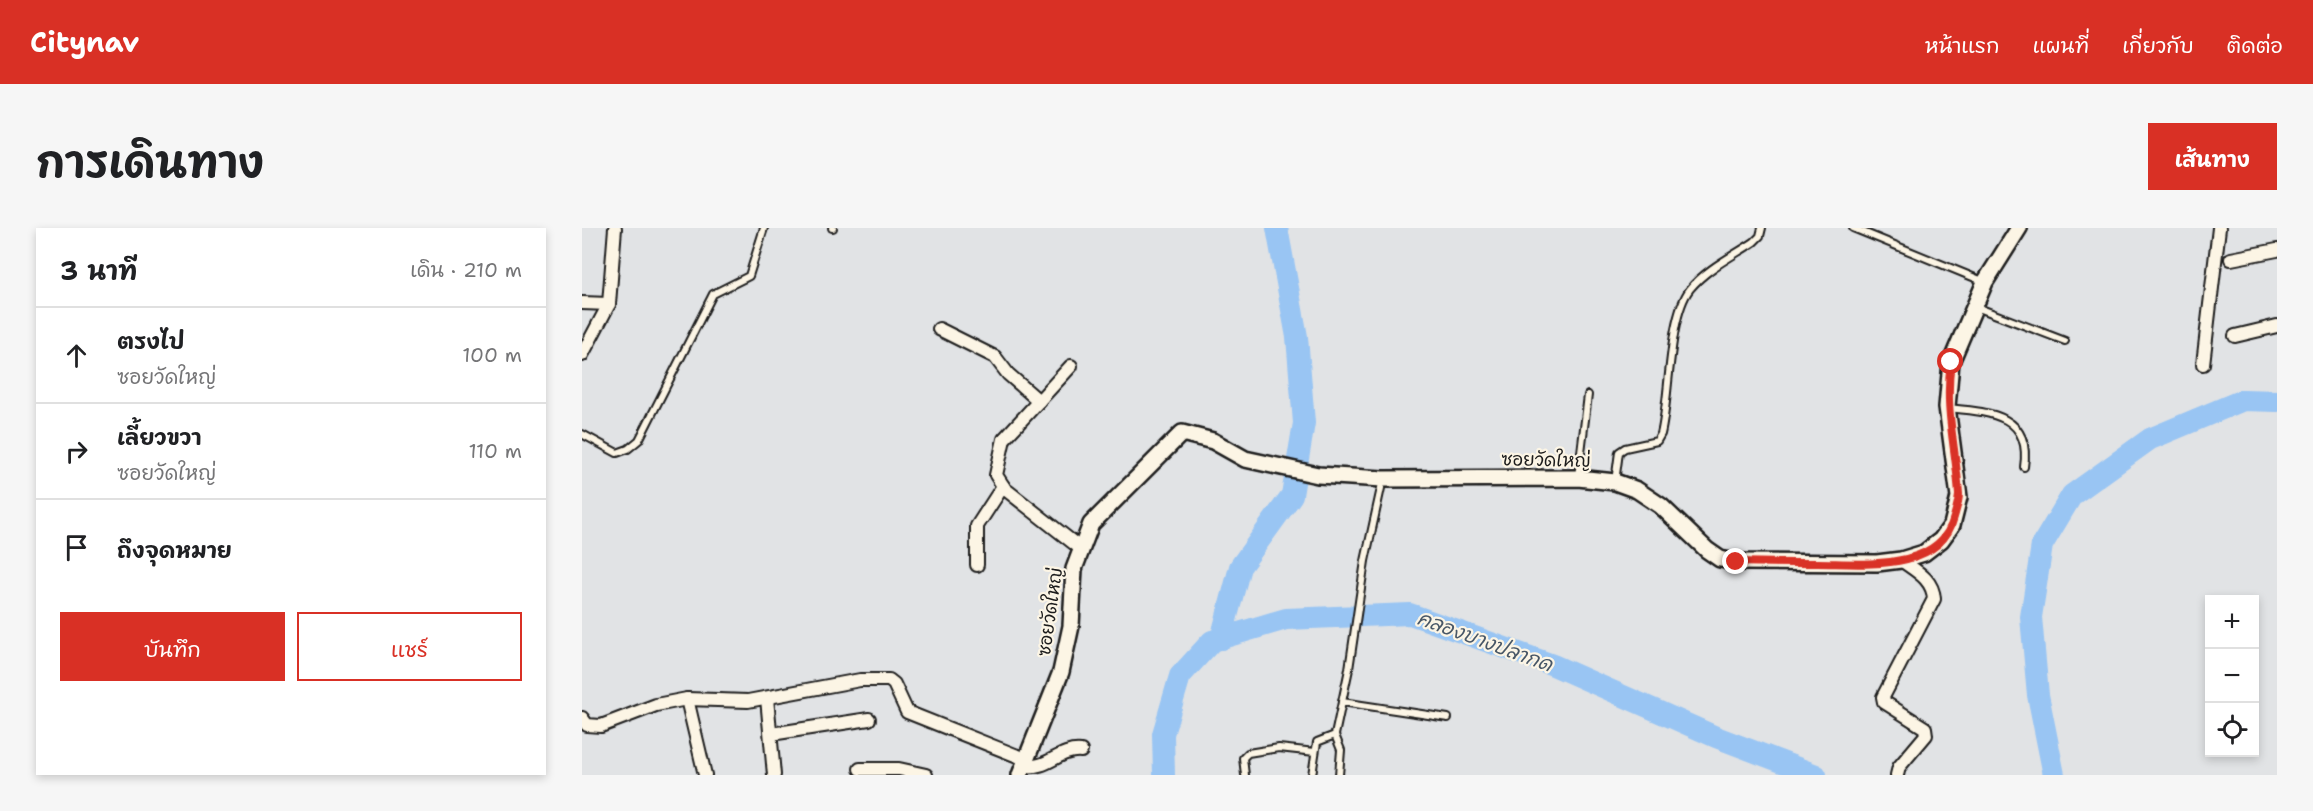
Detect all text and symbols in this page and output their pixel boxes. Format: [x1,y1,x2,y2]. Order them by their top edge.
text: Citynav [30,23,139,61]
text: หน้าแรก [1925,32,2000,60]
text: แผนที่ [2033,32,2089,60]
text: เกี่ยวกับ [2122,32,2194,60]
text: ติดต่อ [2227,32,2283,60]
button: เส้นทาง [2148,123,2277,190]
text: การเดินทาง [36,134,264,190]
text: 3 นาที [60,253,137,288]
text: เดิน · 210 m [410,257,522,283]
text: ตรงไป [117,327,185,356]
icon: ahead [60,339,93,372]
text: 100 m [462,342,522,368]
route start [1937,348,1963,374]
text: ซอยวัดใหญ่ [117,364,216,390]
text: เลี้ยวขวา [117,423,201,452]
icon: right [60,435,93,468]
text: 110 m [468,438,522,464]
street label: ซอยวัดใหญ่ [1501,446,1591,473]
text: ซอยวัดใหญ่ [117,460,216,486]
icon: arrive [60,531,93,564]
text: ถึงจุดหมาย [117,536,232,565]
route end [1722,548,1748,574]
street label: ซอยวัดใหญ่ [1031,566,1068,658]
map controls [2205,595,2259,757]
button: + [2205,595,2259,649]
water label: คลองบางปลากด [1414,605,1557,678]
button: บันทึก [60,612,285,681]
button: แชร์ [297,612,522,681]
button: − [2205,649,2259,703]
button: locate [2205,703,2259,757]

